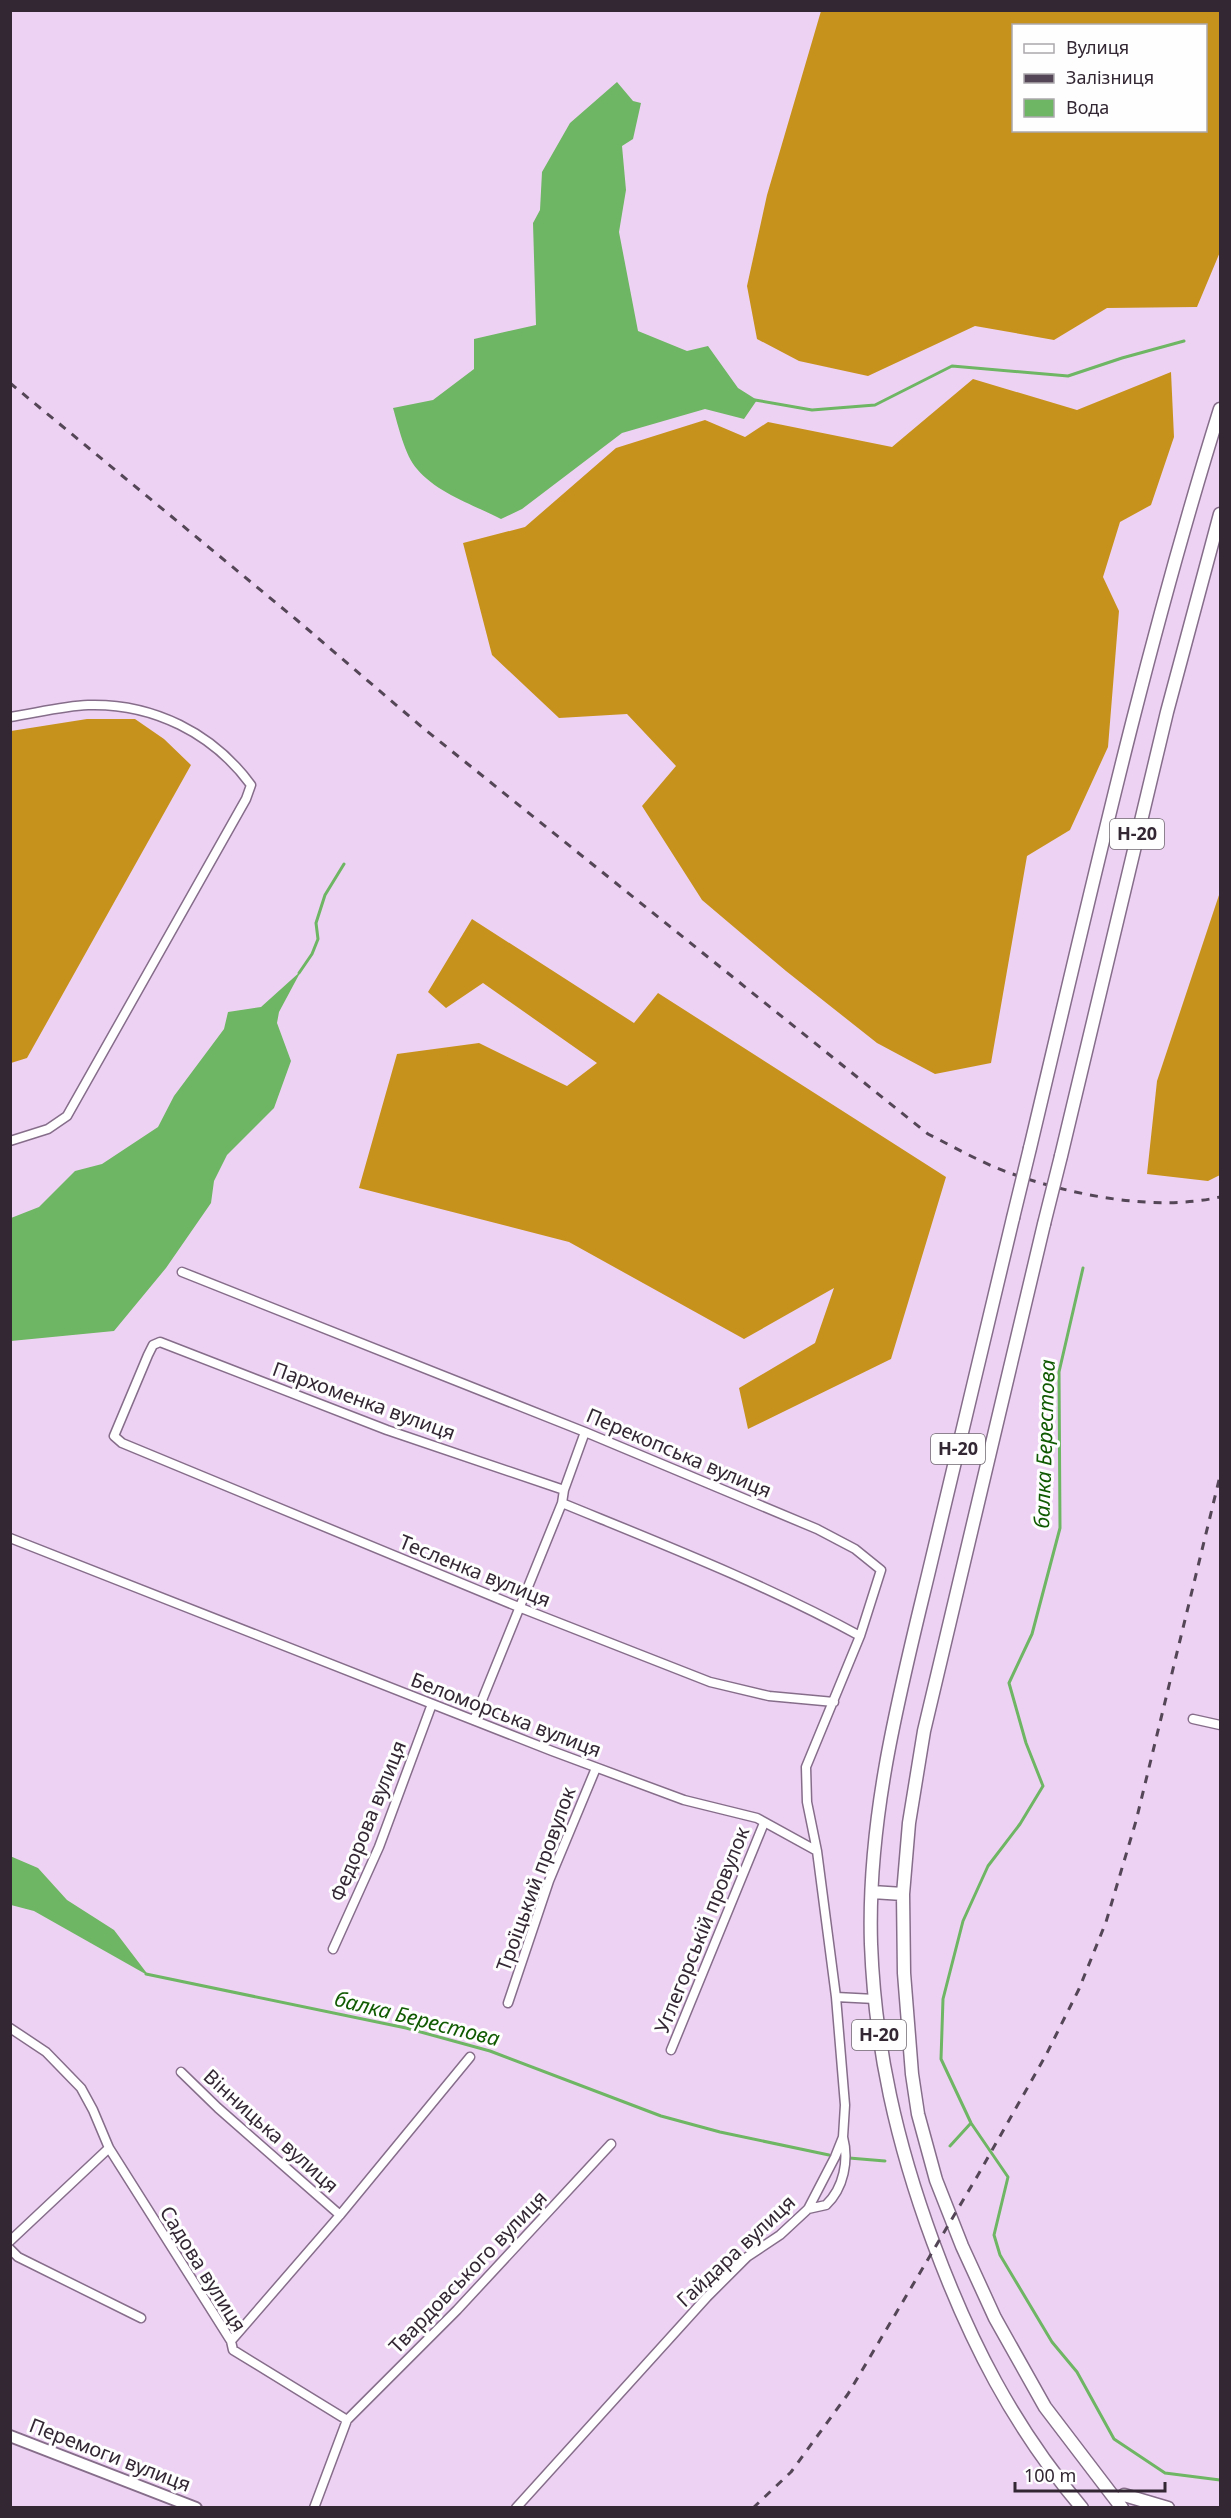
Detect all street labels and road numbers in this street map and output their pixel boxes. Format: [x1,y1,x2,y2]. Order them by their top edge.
road number: Н-20 [1110,819,1164,849]
street label: Пархоменка вулиця [269,1355,459,1446]
street label: Перекопська вулиця [583,1401,776,1504]
road number: Н-20 [931,1434,985,1464]
street label: Тесленка вулиця [395,1528,555,1613]
street label: Беломорська вулиця [407,1666,605,1763]
street label: Федорова вулиця [323,1736,412,1905]
street label: Троїцький провулок [490,1783,582,1975]
street label: Углегорськiй провулок [648,1822,755,2037]
road number: Н-20 [852,2020,906,2050]
street label: Вінницька вулиця [198,2063,345,2199]
street label: Твардовського вулиця [383,2184,553,2359]
street label: Гайдара вулиця [671,2189,801,2313]
street label: Садова вулиця [154,2201,253,2337]
street label: Перемоги вулиця [26,2411,195,2498]

